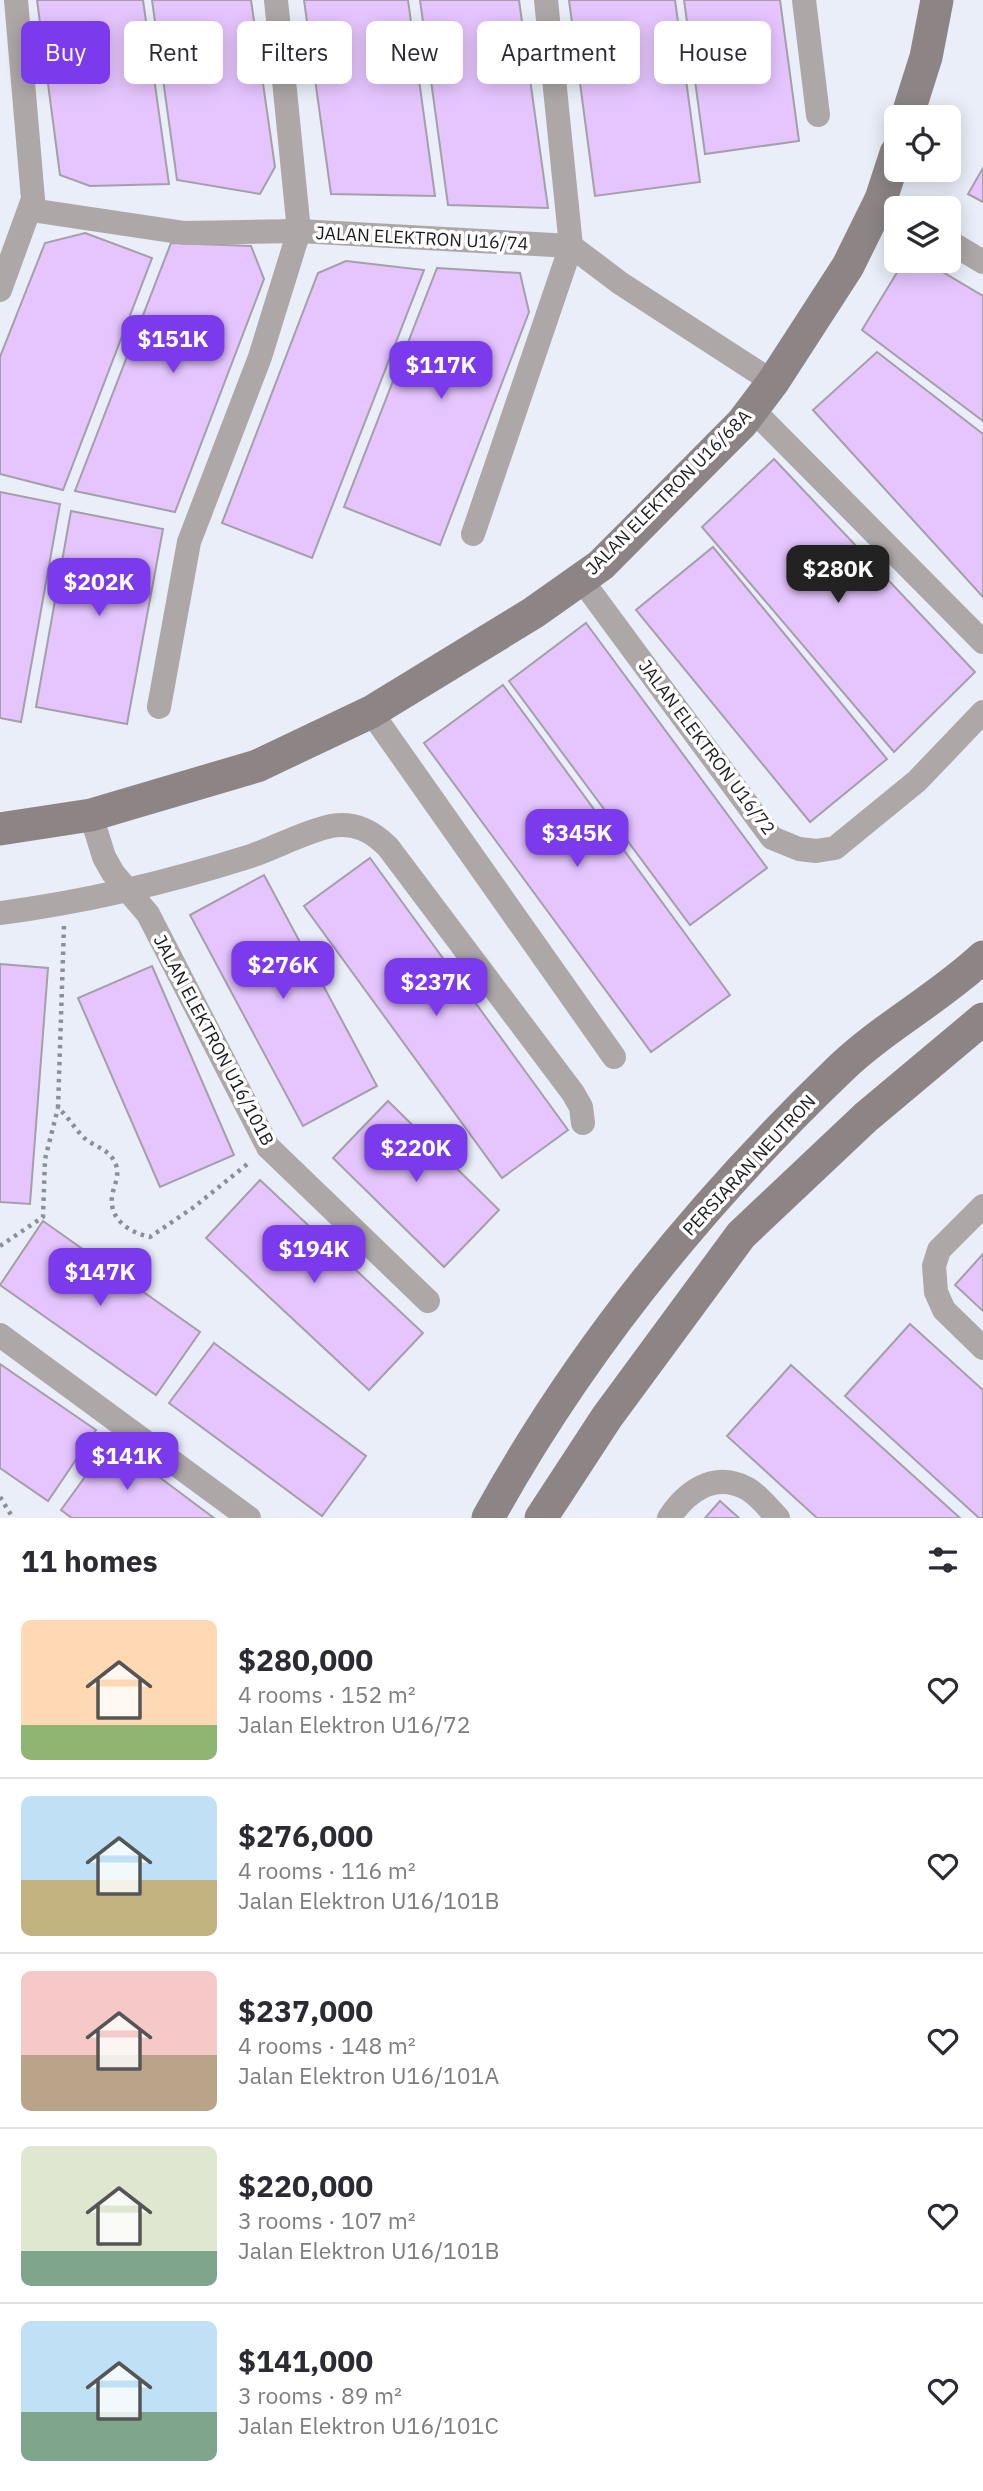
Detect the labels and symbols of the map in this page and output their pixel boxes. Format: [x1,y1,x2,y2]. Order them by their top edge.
street label: JALAN ELEKTRON U16/74 [315,221,529,255]
pin: $151K [124,316,222,375]
pin: $117K [392,342,490,401]
street label: JALAN ELEKTRON U16/68A [580,404,756,580]
pin: $280K [789,546,887,605]
pin: $202K [50,558,148,618]
street label: JALAN ELEKTRON U16/72 [634,655,780,839]
pin: $345K [528,810,626,869]
street label: JALAN ELEKTRON U16/101B [149,931,279,1149]
pin: $276K [234,942,332,1001]
pin: $237K [387,958,485,1018]
street label: PERSIARAN NEUTRON [678,1090,820,1240]
pin: $220K [367,1124,465,1184]
pin: $194K [265,1226,363,1285]
pin: $147K [51,1248,149,1308]
pin: $141K [78,1432,176,1492]

